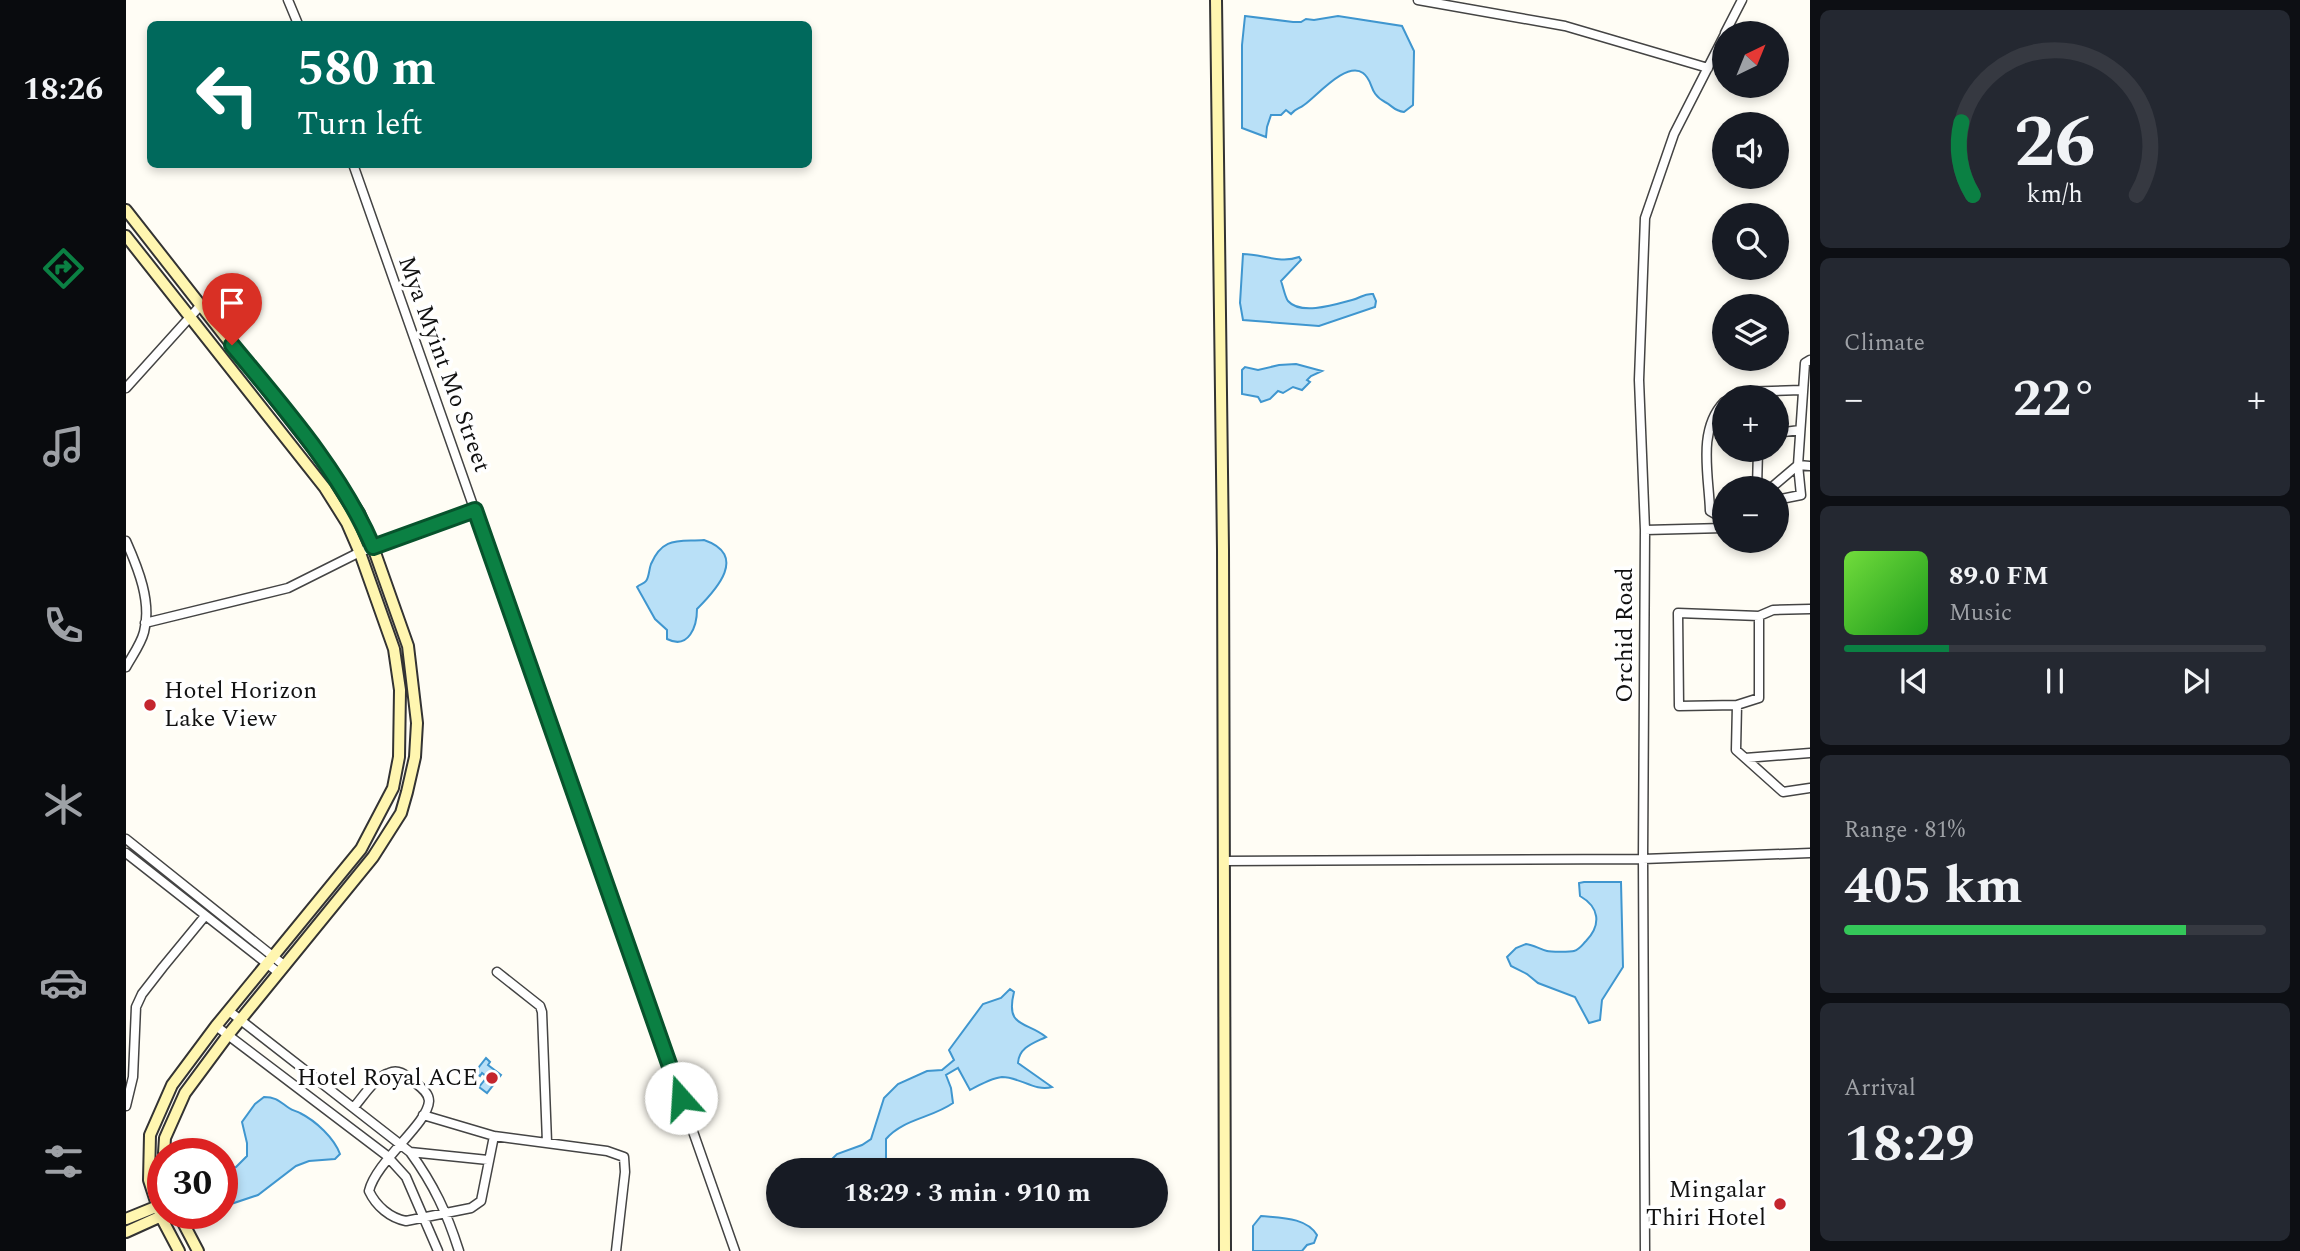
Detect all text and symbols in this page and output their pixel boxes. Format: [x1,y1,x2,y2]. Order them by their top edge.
north arrow [1712,21,1788,98]
map controls [1712,21,1789,553]
text: 580 m [297,32,436,107]
icon: left [182,49,273,140]
text: 18:26 [23,65,103,114]
text: 26 [2014,88,2096,199]
text: Turn left [297,100,423,149]
button: sound [1712,112,1789,189]
text: km/h [2027,176,2083,214]
button: search [1712,203,1789,280]
icon: directions [39,244,88,293]
street label: Mya Myint Mo Street [388,251,500,477]
pin [202,273,262,345]
icon: arrive [213,284,251,322]
button: layers [1712,294,1789,371]
text: Climate [1844,326,1925,361]
text: 22° [2013,360,2097,439]
text: − [1844,371,1863,429]
text: + [2247,371,2266,429]
button: + [1712,385,1789,462]
icon: music [39,422,88,471]
button: − [1712,476,1789,553]
text: 89.0 FM [1949,556,2049,596]
street label: Orchid Road [1607,567,1643,703]
text: Music [1949,596,2012,631]
icon: phone [39,601,88,650]
icon: previous [1895,662,1933,700]
icon: pause [2036,662,2074,700]
icon: next [2177,662,2215,700]
place label: Hotel Horizon Lake View [164,673,317,737]
marker: Hotel Horizon Lake View [142,697,158,713]
icon: climate [39,780,88,829]
text: Range · 81% [1844,813,1965,848]
text: 405 km [1844,847,2023,926]
icon: car [39,958,88,1007]
place label: Hotel Royal ACE [297,1060,478,1096]
position arrow [644,1061,718,1135]
marker: Hotel Royal ACE [484,1070,500,1086]
text: Arrival [1844,1071,1916,1106]
text: 18:29 [1844,1105,1975,1184]
icon: filters [39,1137,88,1186]
speed limit sign: 30 [147,1138,238,1229]
place label: Mingalar Thiri Hotel [1646,1172,1766,1236]
text: 18:29 · 3 min · 910 m [843,1173,1091,1213]
marker: Mingalar Thiri Hotel [1772,1196,1788,1212]

